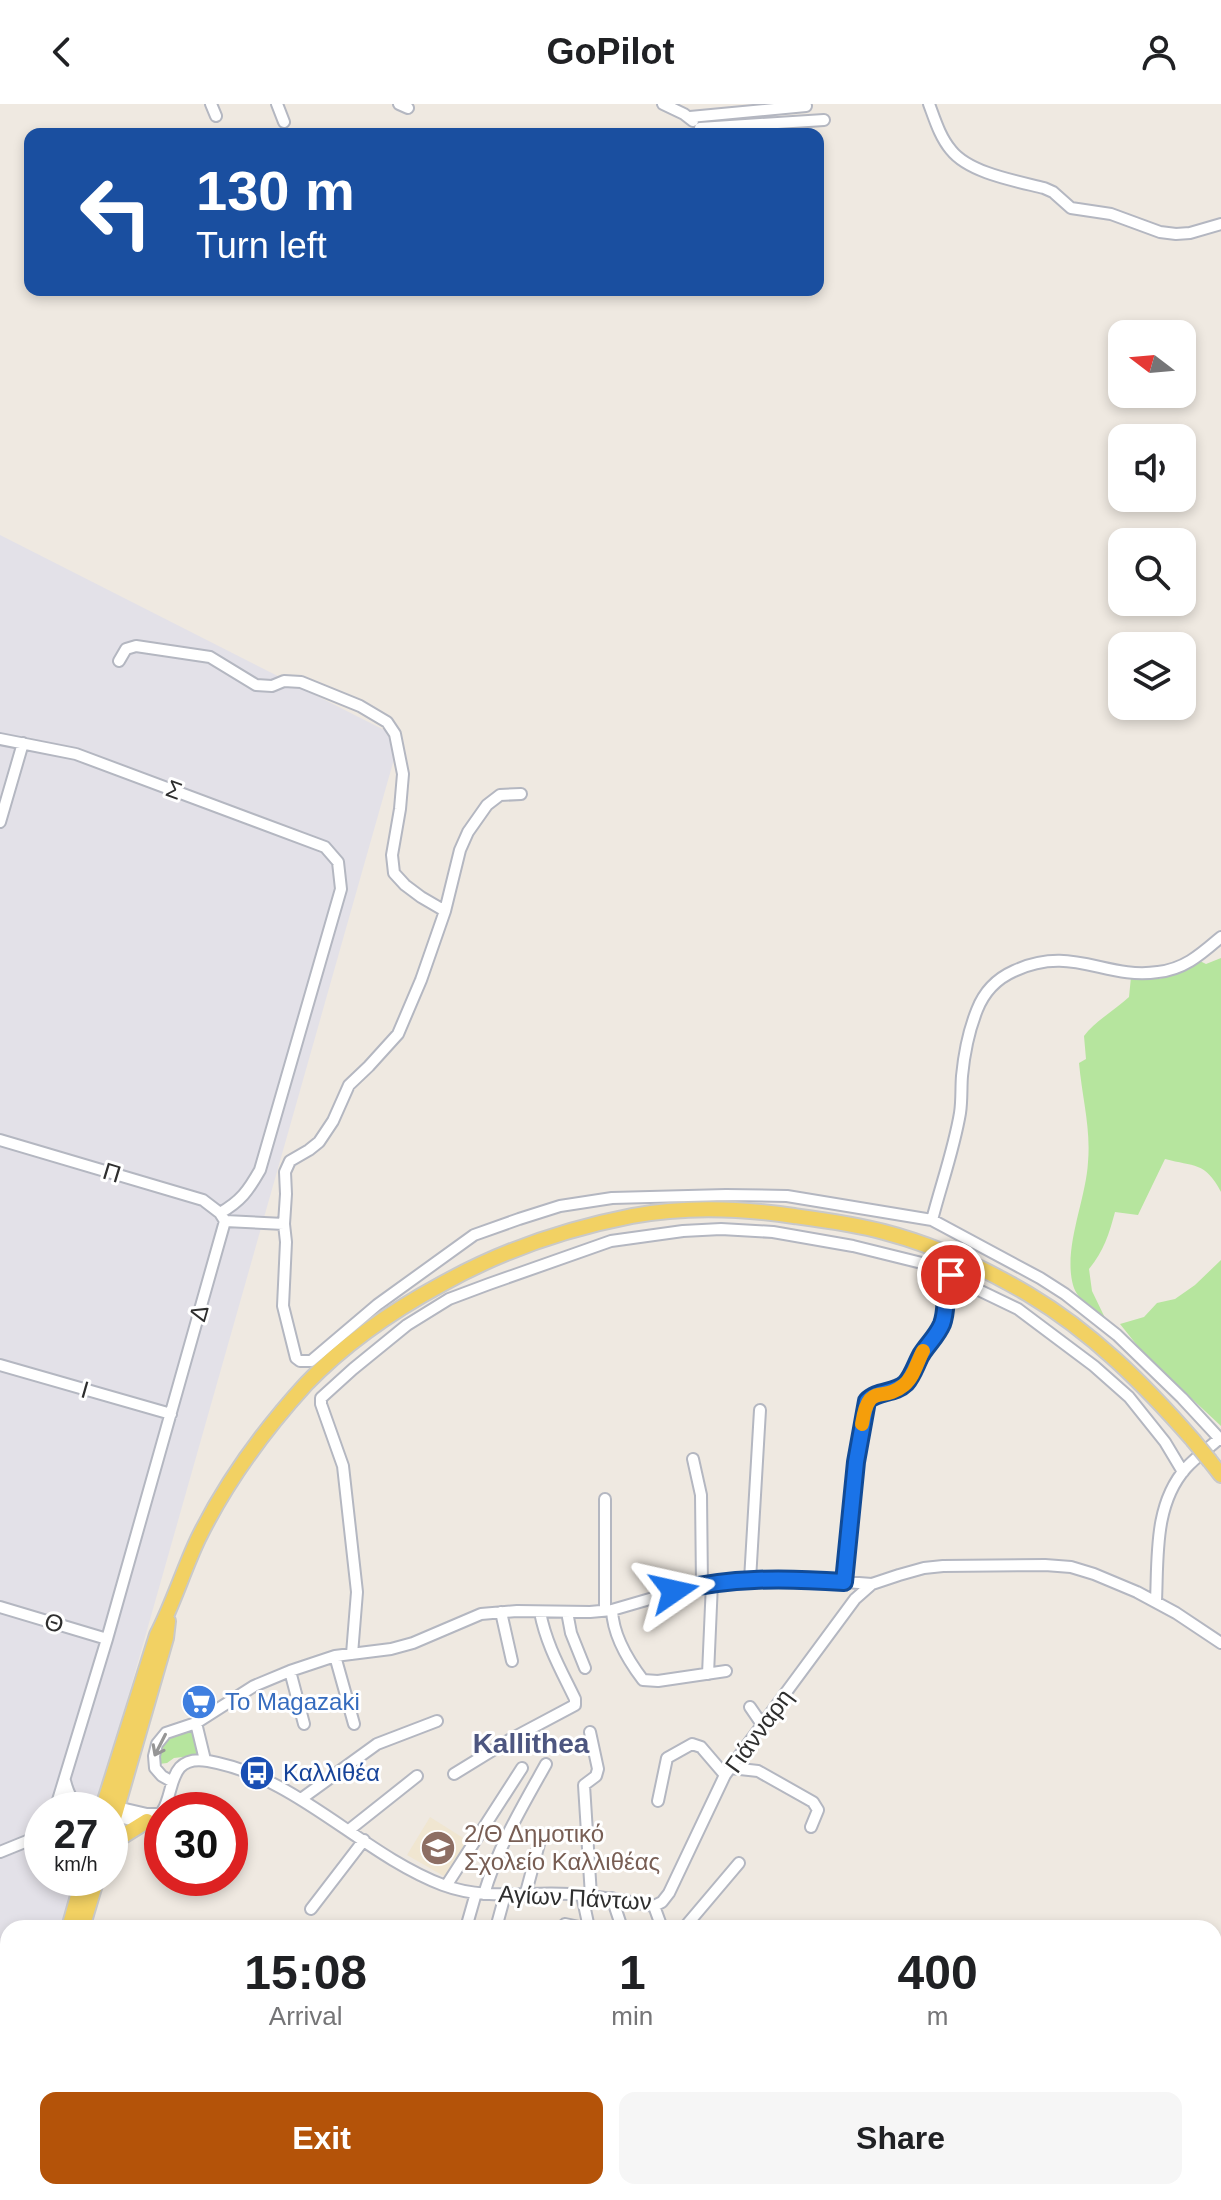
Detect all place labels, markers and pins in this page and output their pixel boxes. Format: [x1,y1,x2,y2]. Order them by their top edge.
pin [917,1241,985,1309]
supermarket icon: To Magazaki [180,1683,218,1721]
place label: To Magazaki [225,1688,360,1715]
bus stop icon: Καλλιθέα [238,1754,276,1792]
place label: Καλλιθέα [283,1759,380,1786]
place label: 2/Θ Δημοτικό Σχολείο Καλλιθέας [464,1820,660,1875]
school or university icon: 2/Θ Δημοτικό Σχολείο Καλλιθέας [419,1829,457,1867]

